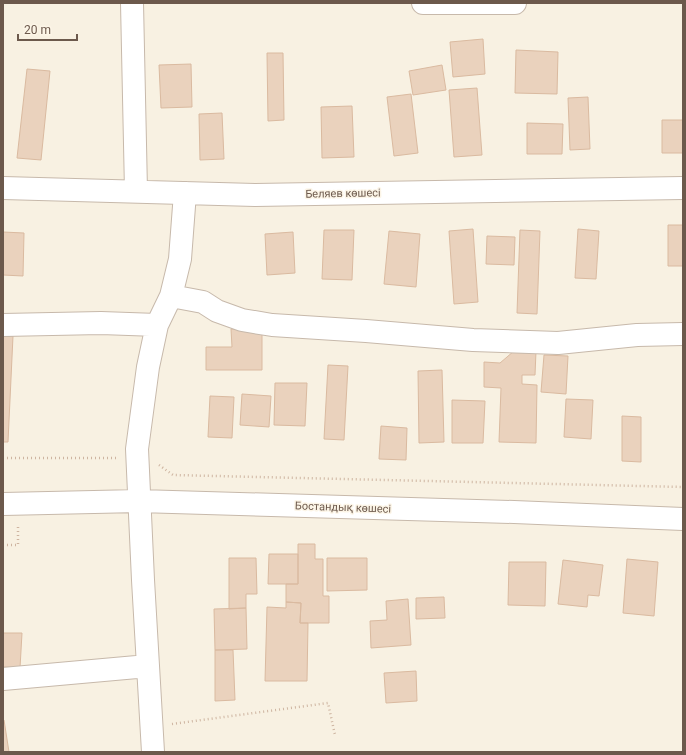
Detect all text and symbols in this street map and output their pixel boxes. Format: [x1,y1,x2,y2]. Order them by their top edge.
scale bar [18,16,77,42]
text: 20 m [24,23,51,37]
street label: Беляев көшесі [305,186,381,201]
street label: Бостандық көшесі [295,499,391,516]

